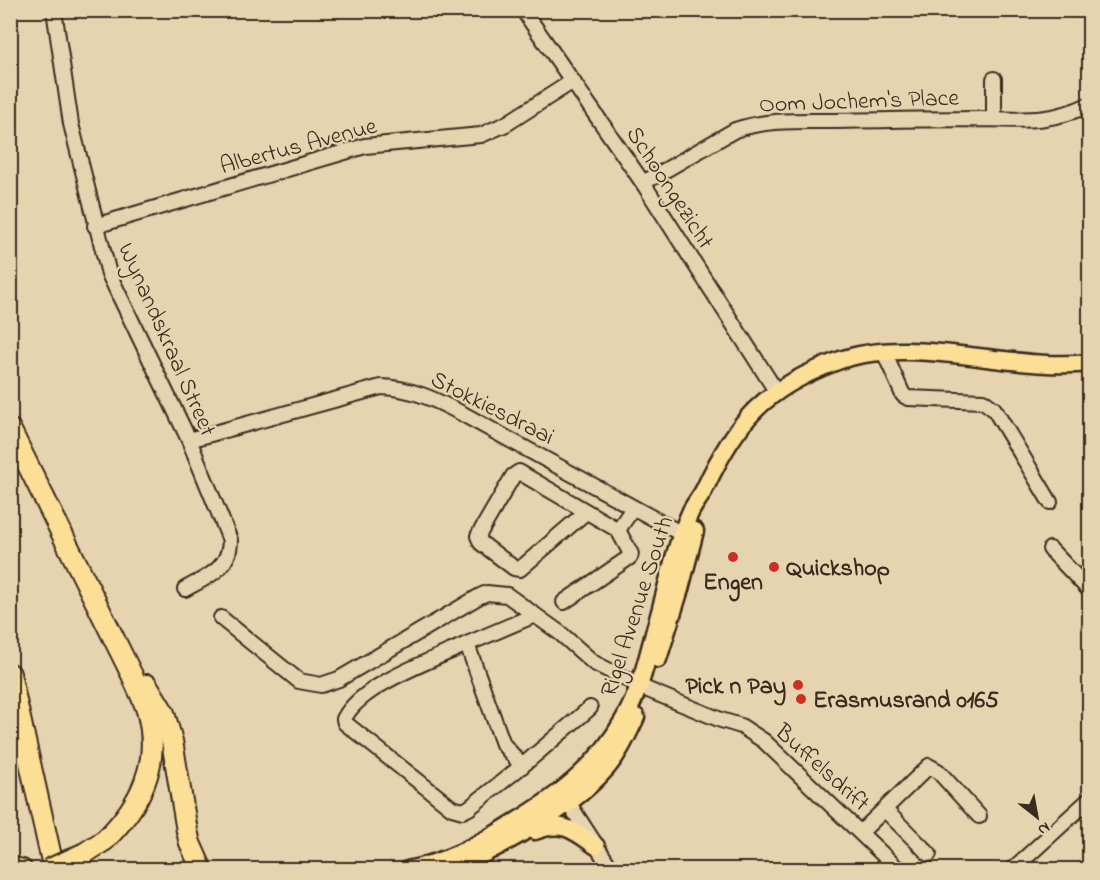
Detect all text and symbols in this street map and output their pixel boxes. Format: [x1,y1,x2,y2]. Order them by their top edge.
street label: Oom Jochem's Place [758,82,960,123]
street label: Albertus Avenue [216,110,381,185]
street label: Schoongezicht [616,120,722,257]
street label: Wynandskraal Street [106,238,224,443]
street label: Stokkiesdraai [424,363,560,455]
street label: Rigel Avenue South [593,512,684,702]
marker: Engen [726,550,740,564]
place label: Quickshop [786,552,890,587]
marker: Quickshop [767,560,781,574]
place label: Engen [703,566,763,602]
place label: Pick n Pay [685,670,786,706]
marker: Pick n Pay [791,678,805,692]
place label: Erasmusrand 0165 [813,684,999,719]
marker: Erasmusrand 0165 [794,692,808,706]
street label: Buffelsdrift [765,716,877,821]
north arrow [1007,787,1067,847]
text: N [1033,815,1055,841]

